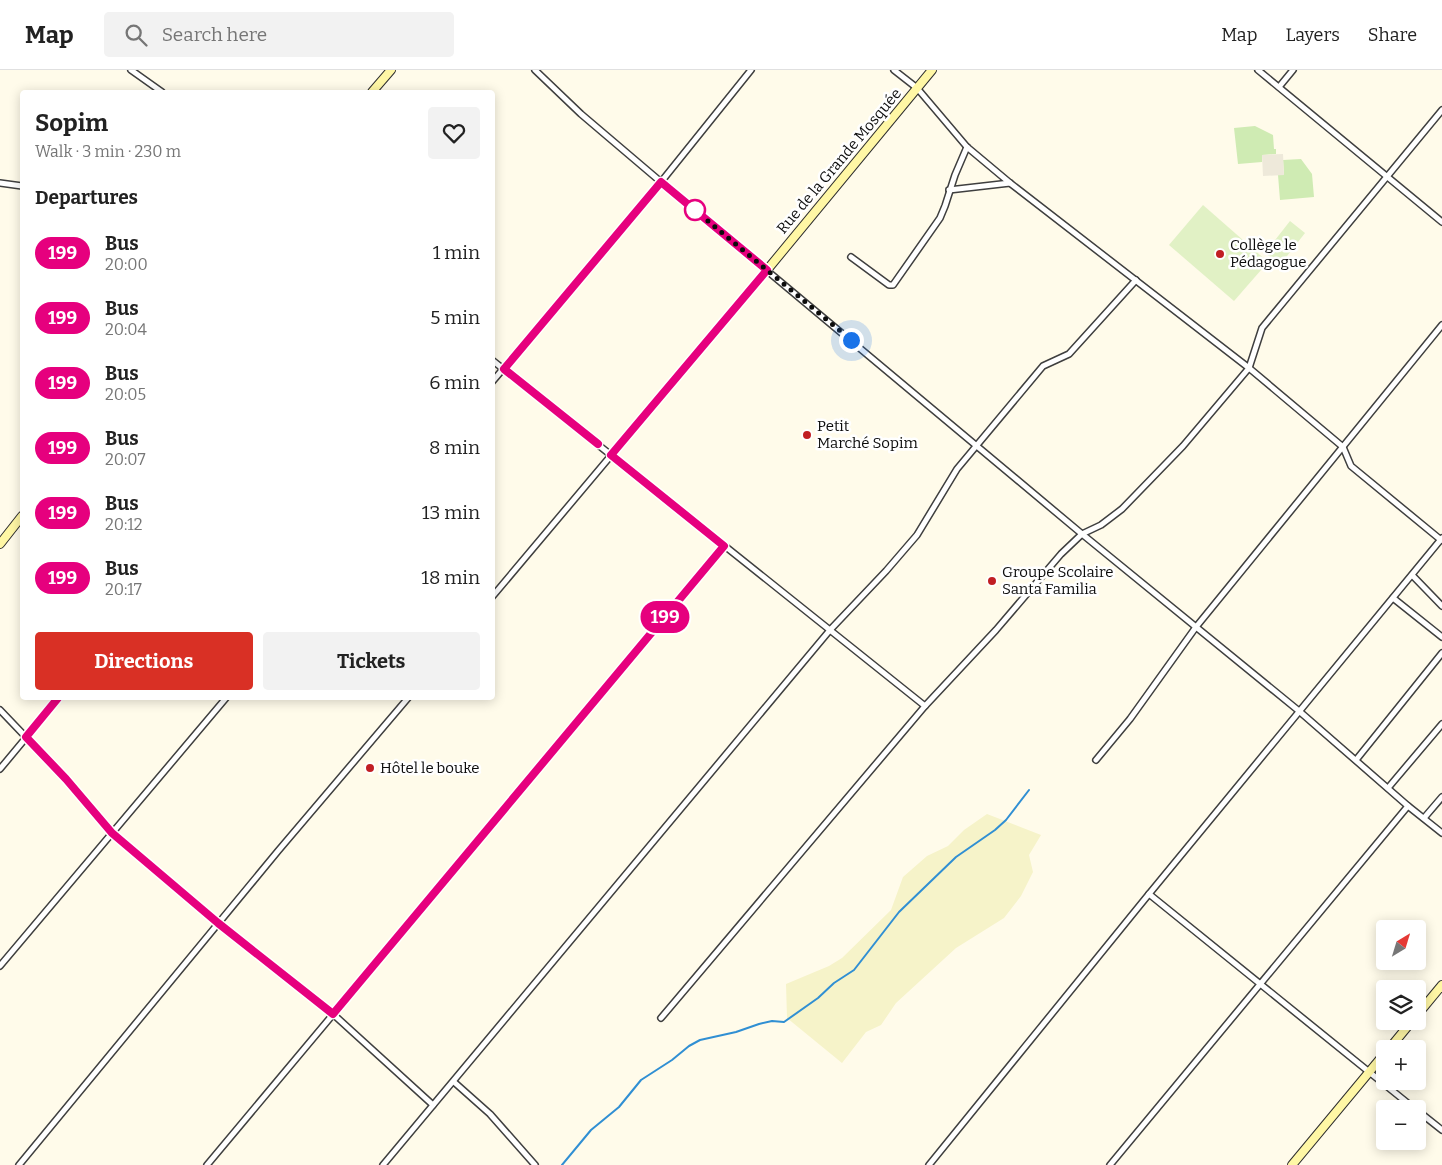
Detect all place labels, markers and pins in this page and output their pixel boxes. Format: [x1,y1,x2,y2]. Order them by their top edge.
unlabelled marker [684,199,706,221]
place label: Collège le Pédagogue [1230,236,1307,271]
marker: Collège le Pédagogue [1214,248,1226,260]
place label: Petit Marché Sopim [817,417,918,452]
marker: Petit Marché Sopim [801,429,813,441]
place label: Groupe Scolaire Santa Familia [1002,563,1114,598]
marker: Groupe Scolaire Santa Familia [986,575,998,587]
place label: Hôtel le bouke [380,759,479,777]
marker: Hôtel le bouke [364,762,376,774]

